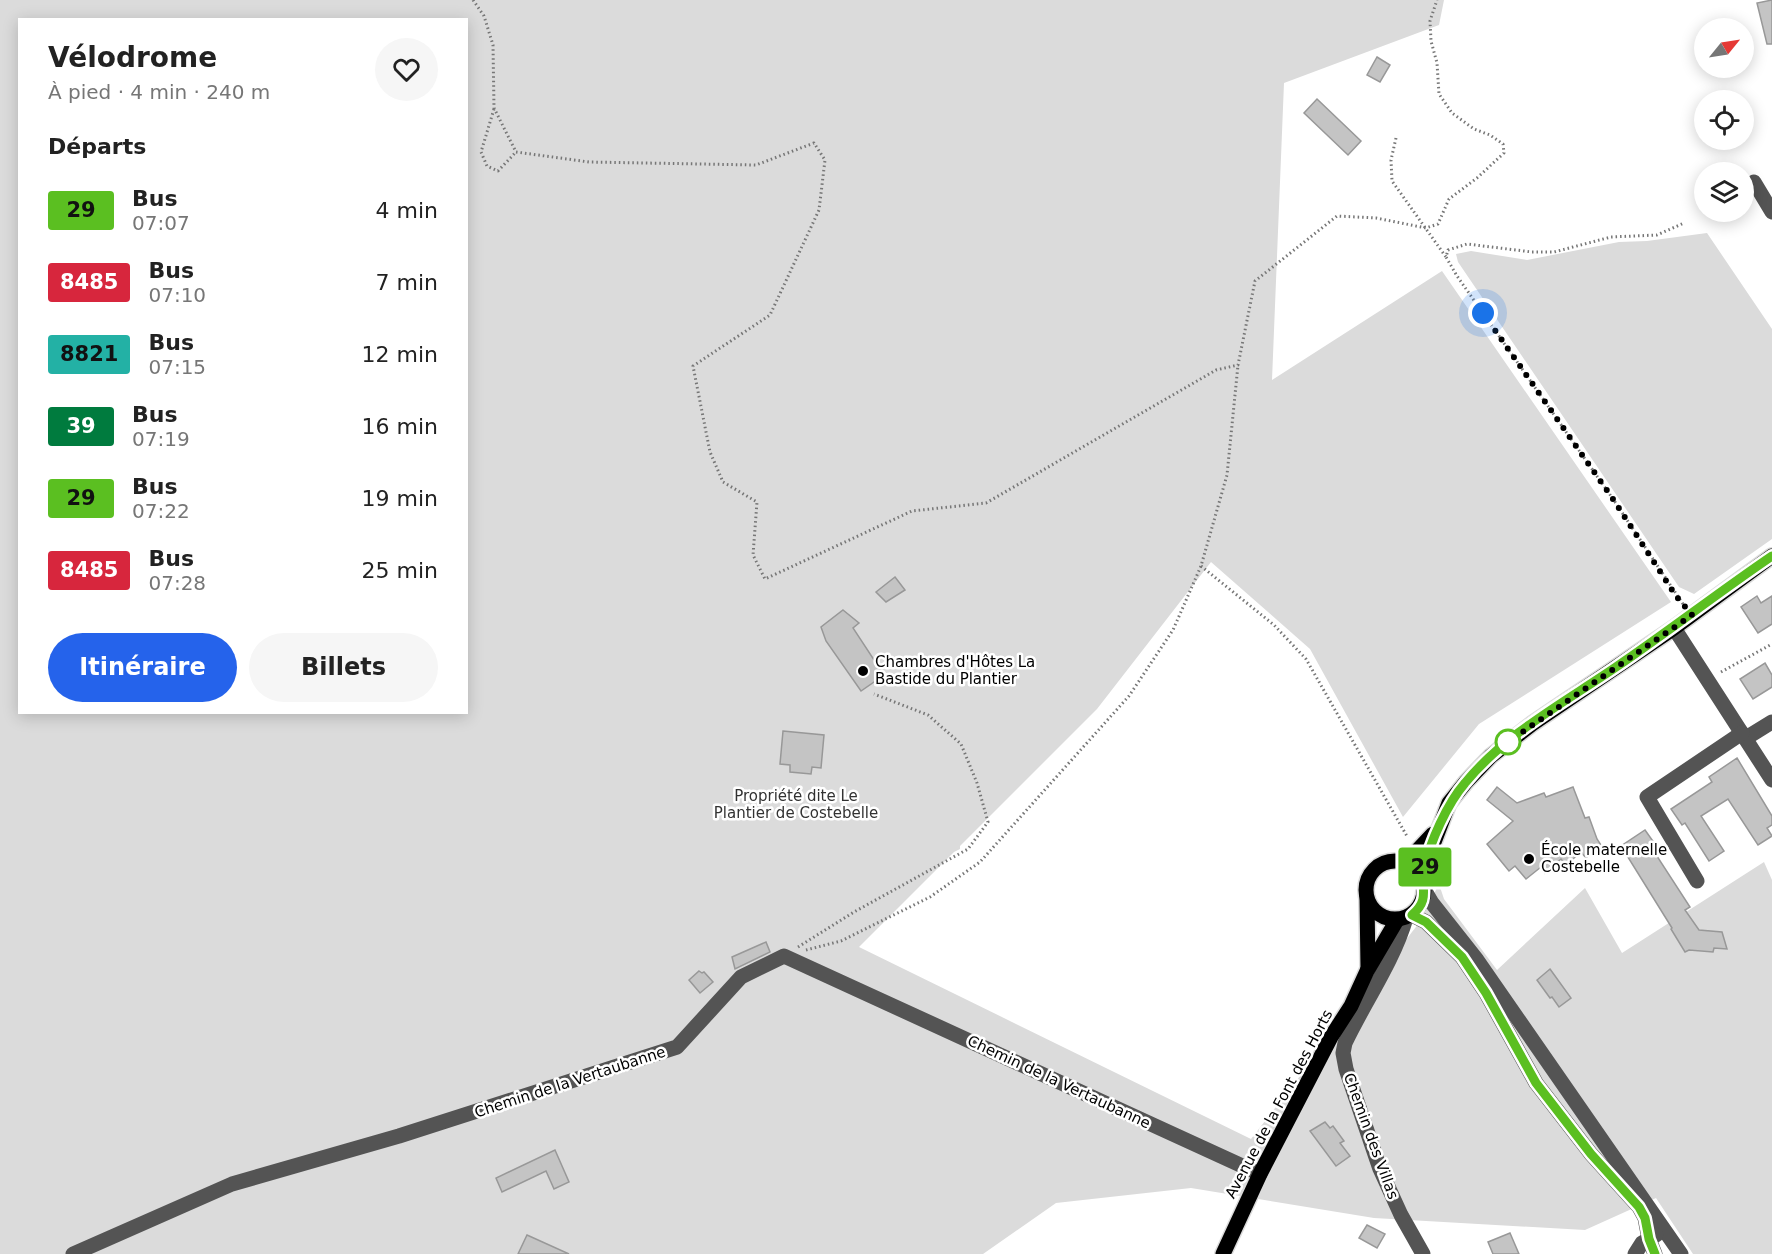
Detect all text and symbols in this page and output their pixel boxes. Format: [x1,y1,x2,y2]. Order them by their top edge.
north arrow [1694,18,1754,78]
map controls [1694,18,1754,222]
button: heart [375,38,438,101]
text: Vélodrome [48,41,217,74]
text: À pied · 4 min · 240 m [48,80,270,104]
button: locate [1694,90,1754,150]
text: Départs [48,134,146,159]
button: layers [1694,162,1754,222]
text: Bus [132,186,178,211]
text: 29 [66,198,96,222]
text: 4 min [376,198,438,223]
text: 07:07 [132,211,190,235]
text: Bus [148,258,194,283]
text: 8485 [60,270,118,294]
text: 7 min [376,270,438,295]
text: 07:10 [148,283,206,307]
your location [1468,298,1498,328]
text: Bus [148,330,194,355]
text: 8821 [60,342,118,366]
text: 12 min [362,342,438,367]
text: 07:15 [148,355,206,379]
text: Bus [132,402,178,427]
text: 39 [66,414,96,438]
text: 16 min [362,414,438,439]
text: 07:19 [132,427,190,451]
text: Bus [132,474,178,499]
text: 29 [66,486,96,510]
text: 19 min [362,486,438,511]
text: 07:22 [132,499,190,523]
text: Bus [148,546,194,571]
text: 8485 [60,558,118,582]
text: 25 min [362,558,438,583]
text: 07:28 [148,571,206,595]
button: Itinéraire [48,633,237,702]
button: Billets [249,633,438,702]
place label: Chambres d'Hôtes La Bastide du Plantier [875,653,1035,688]
marker: Chambres d'Hôtes La Bastide du Plantier [856,664,870,678]
unlabelled marker [1495,729,1521,755]
park label: Propriété dite Le Plantier de Costebelle [714,787,878,822]
place label: École maternelle Costebelle [1541,840,1667,876]
line badge: 29 [1398,848,1452,886]
marker: École maternelle Costebelle [1522,852,1536,866]
text: 29 [1410,855,1440,879]
street label: Avenue de la Font des Horts [1221,1006,1337,1201]
street label: Chemin de la Vertaubanne [965,1032,1153,1132]
street label: Chemin de la Vertaubanne [472,1043,668,1121]
street label: Chemin des Villas [1340,1070,1402,1202]

